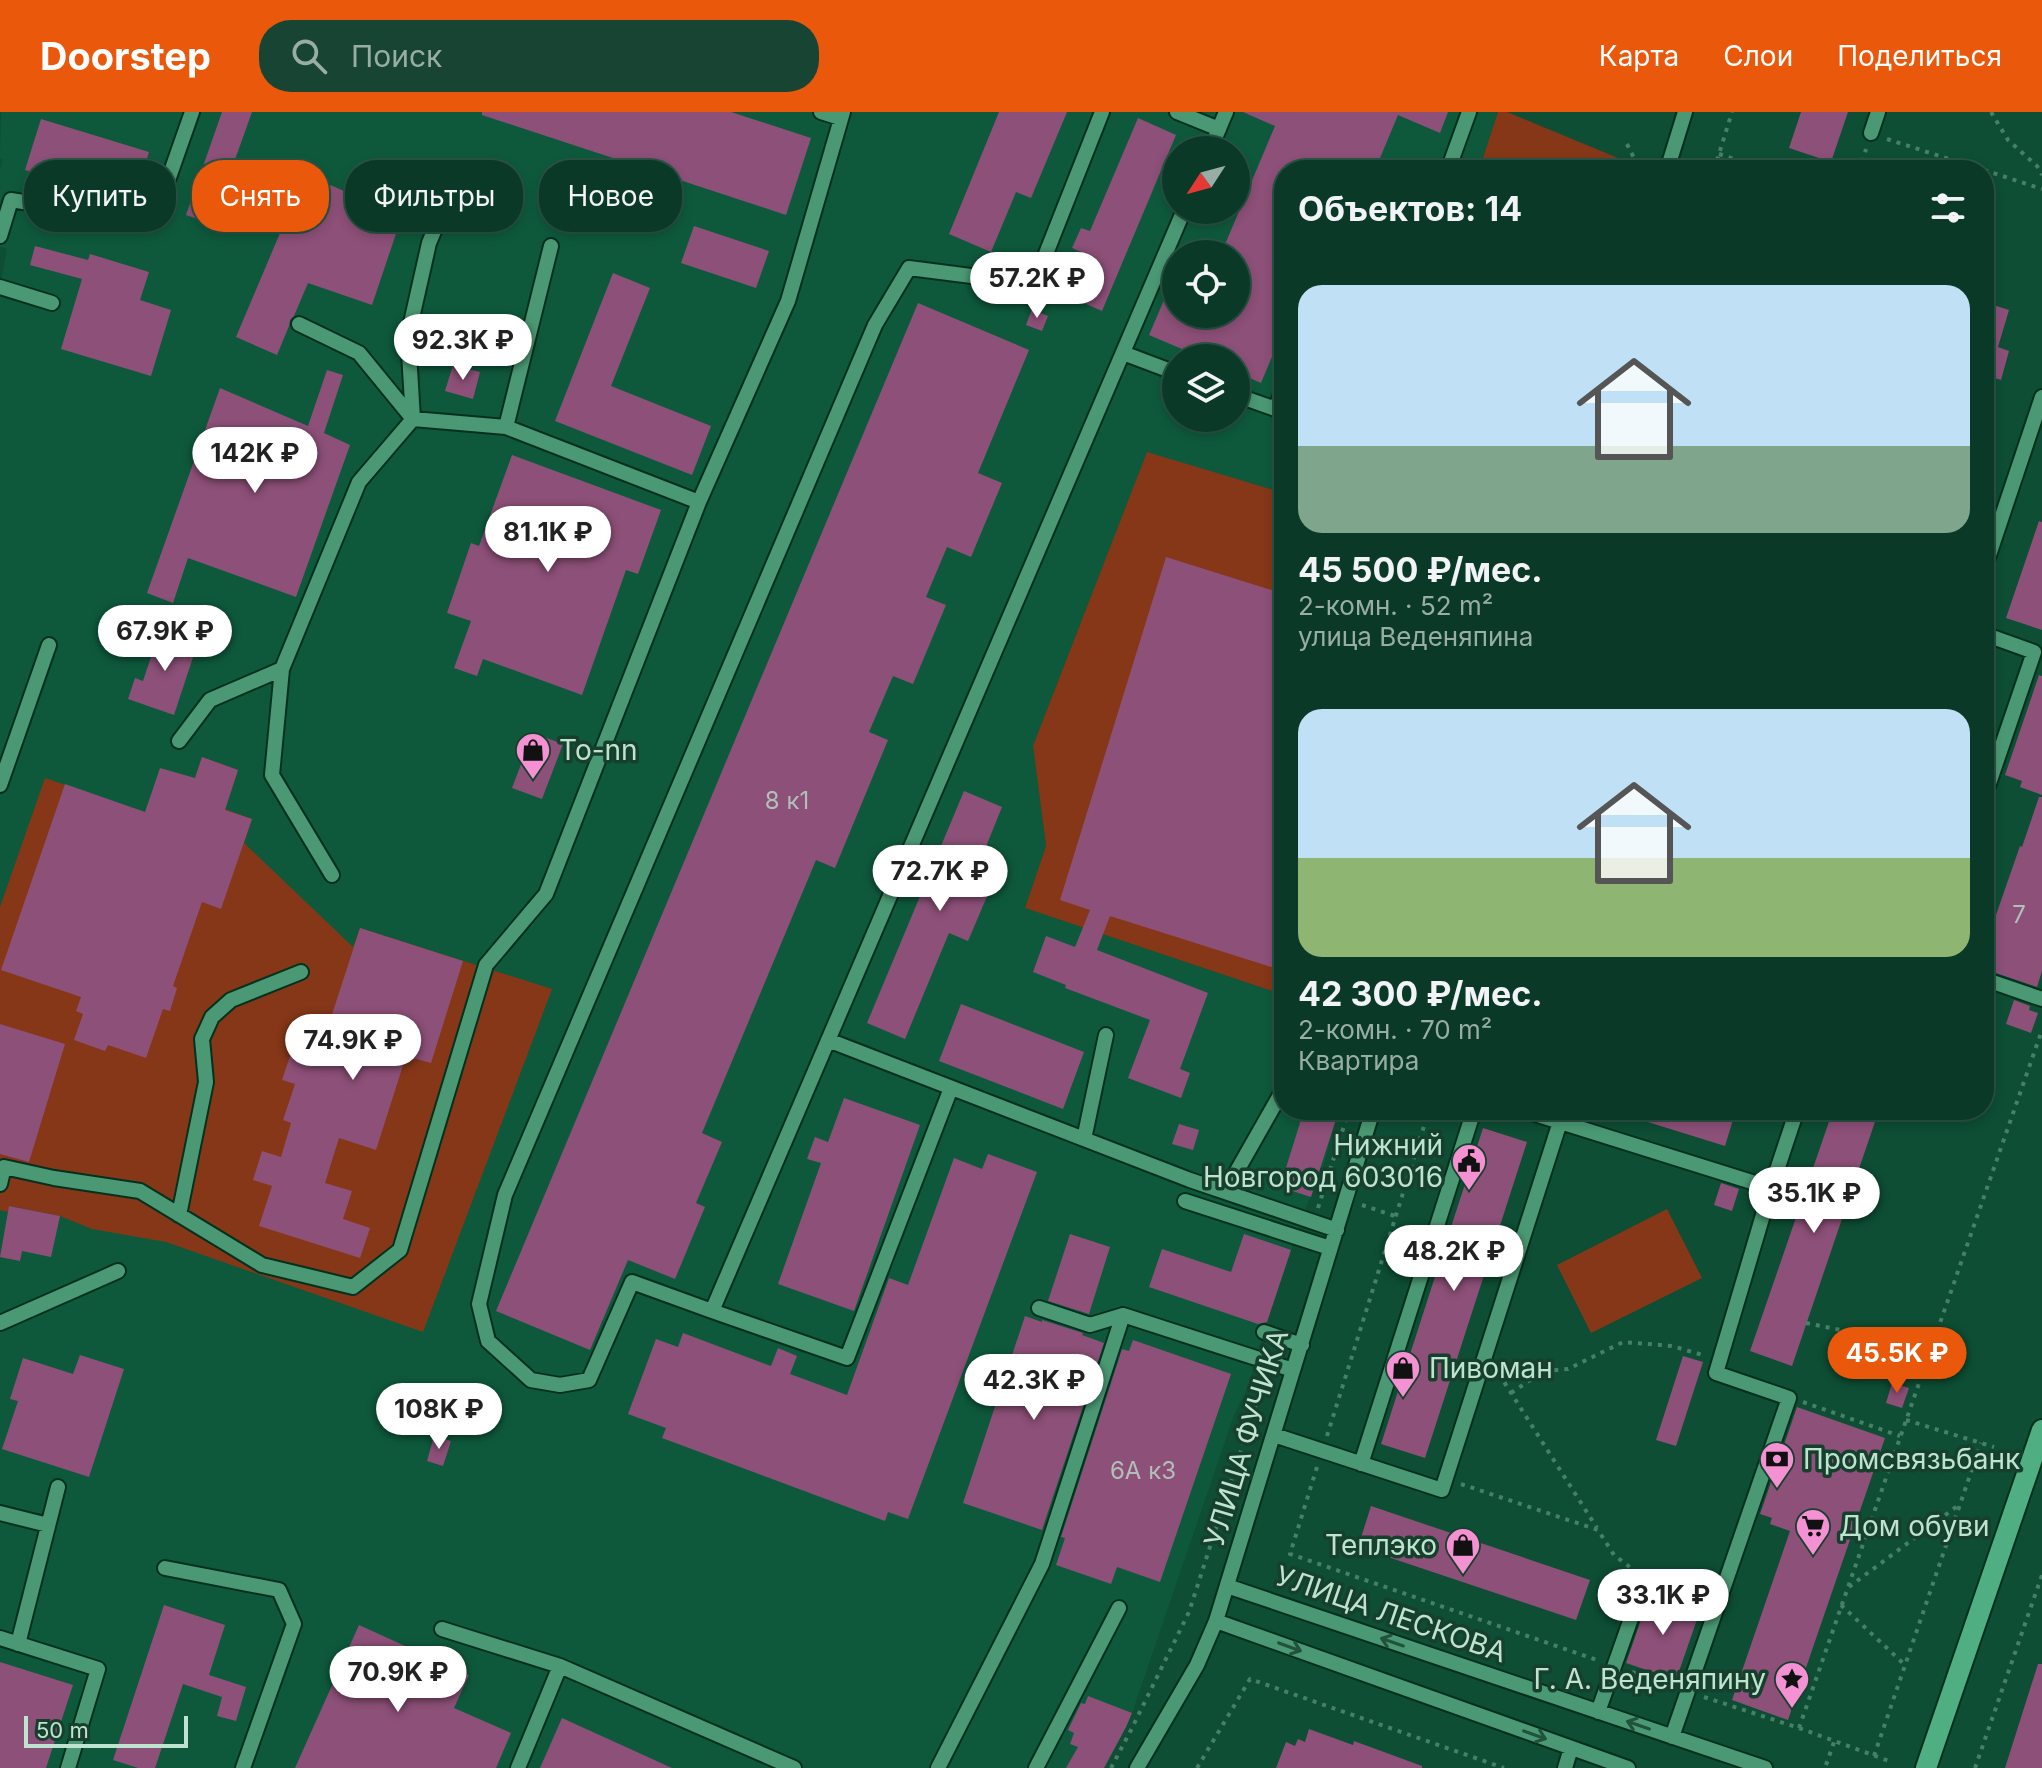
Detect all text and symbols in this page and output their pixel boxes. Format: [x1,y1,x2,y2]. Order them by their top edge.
search box [259,20,819,92]
text: Doorstep [40,33,211,79]
icon: search [287,34,331,78]
text: Поиск [351,38,442,74]
text: Карта [1599,39,1679,73]
text: Слои [1723,39,1793,73]
text: Поделиться [1837,39,2002,73]
north arrow [1162,136,1250,224]
map controls [1162,136,1250,432]
chip: Купить [24,160,176,232]
chip: Снять [192,160,329,232]
chip: Фильтры [345,160,523,232]
chip: Новое [539,160,682,232]
icon: filters [1926,186,1970,230]
text: Объектов: 14 [1298,188,1522,229]
button: locate [1162,240,1250,328]
pin: 57.2K ₽ [963,252,1111,320]
text: 57.2K ₽ [988,262,1086,293]
pin: 92.3K ₽ [389,314,537,382]
text: 92.3K ₽ [412,324,514,355]
icon: home [1562,337,1706,481]
button: layers [1162,344,1250,432]
pin: 142K ₽ [190,427,320,495]
text: 142K ₽ [210,437,300,468]
pin: 81.1K ₽ [474,506,622,574]
text: 81.1K ₽ [503,516,593,547]
text: 45 500 ₽/мес. [1298,549,1543,590]
text: 2-комн. · 52 m² [1298,590,1493,621]
pin: 67.9K ₽ [91,605,239,673]
text: 67.9K ₽ [116,615,214,646]
text: улица Веденяпина [1298,621,1533,652]
shop icon: To-nn [514,731,552,781]
place label: To-nn [559,733,638,767]
icon: home [1562,761,1706,905]
house number: 8 к1 [765,786,809,815]
pin: 72.7K ₽ [866,845,1014,913]
text: 72.7K ₽ [891,855,989,886]
house number: 7 [2012,900,2026,929]
text: 42 300 ₽/мес. [1298,973,1543,1014]
pin: 74.9K ₽ [279,1014,427,1082]
text: 2-комн. · 70 m² [1298,1014,1492,1045]
text: 74.9K ₽ [303,1024,403,1055]
text: Квартира [1298,1045,1419,1076]
place label: Нижний Новгород 603016 [1203,1128,1443,1194]
public building icon: Нижний Новгород 603016 [1450,1142,1488,1192]
pin: 35.1K ₽ [1740,1167,1888,1235]
text: 35.1K ₽ [1767,1177,1861,1208]
pin: 48.2K ₽ [1380,1225,1528,1293]
text: 48.2K ₽ [1402,1235,1506,1266]
street label: УЛИЦА ФУЧИКА [1197,1325,1295,1551]
pin: 45.5K ₽ [1823,1327,1971,1395]
text: 45.5K ₽ [1846,1337,1948,1368]
shop icon: Пивоман [1384,1349,1422,1399]
place label: Пивоман [1429,1351,1553,1385]
pin: 42.3K ₽ [960,1354,1108,1422]
text: 42.3K ₽ [983,1364,1085,1395]
pin: 108K ₽ [374,1383,504,1451]
text: 108K ₽ [394,1393,484,1424]
bank icon: Промсвязьбанк [1758,1440,1796,1490]
place label: Промсвязьбанк [1803,1442,2020,1476]
house number: 6А к3 [1110,1456,1176,1485]
supermarket icon: Дом обуви [1794,1507,1832,1557]
place label: Дом обуви [1839,1509,1990,1543]
shop icon: Теплэко [1444,1526,1482,1576]
place label: Теплэко [1325,1528,1437,1562]
street label: УЛИЦА ЛЕСКОВА [1271,1559,1511,1669]
pin: 33.1K ₽ [1589,1569,1737,1637]
text: 33.1K ₽ [1616,1579,1710,1610]
one-way arrow [1380,1633,1405,1648]
one-way arrow [1277,1641,1302,1656]
pin: 70.9K ₽ [324,1646,472,1714]
text: 70.9K ₽ [348,1656,448,1687]
place icon: Г. А. Веденяпину [1773,1660,1811,1710]
place label: Г. А. Веденяпину [1534,1662,1766,1696]
scale bar [24,1712,188,1748]
text: 50 m [36,1717,89,1743]
one-way arrow [1626,1717,1651,1732]
one-way arrow [1522,1729,1546,1743]

